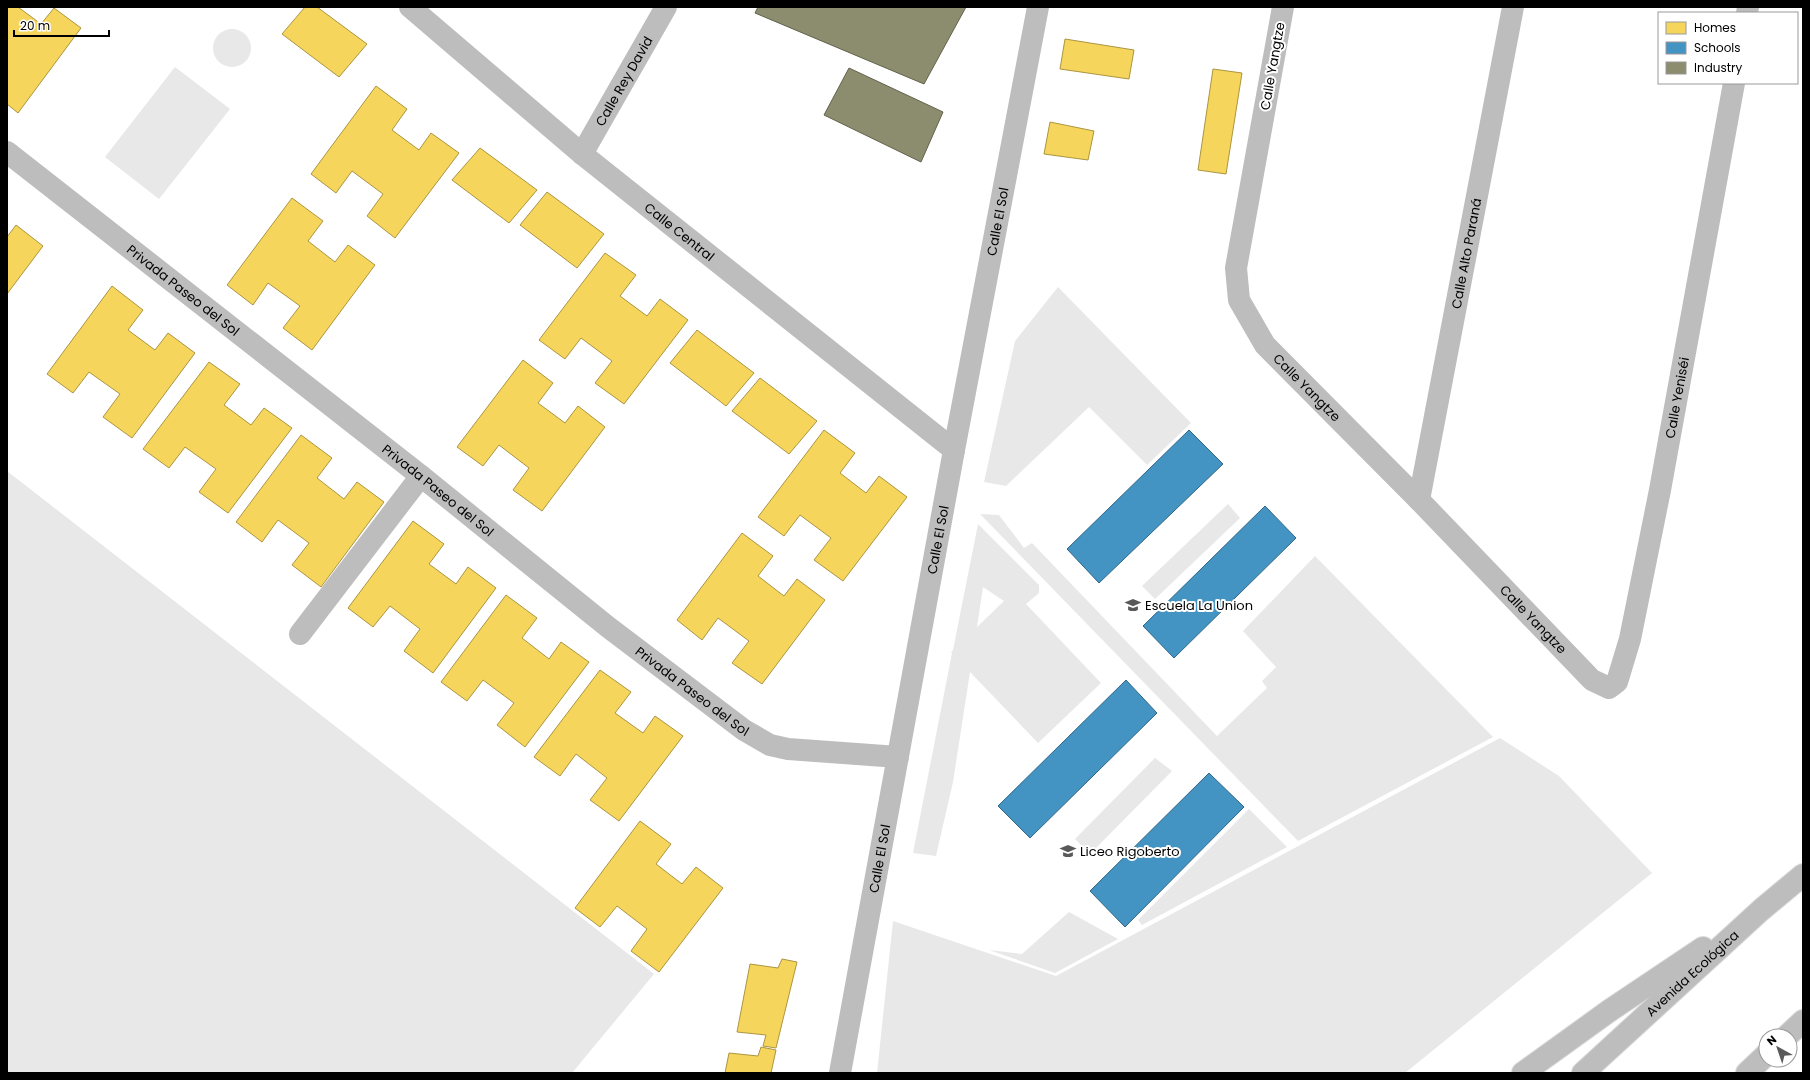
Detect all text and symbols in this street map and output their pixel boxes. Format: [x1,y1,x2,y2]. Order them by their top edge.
scale bar [14,12,109,38]
legend [1658,12,1798,84]
text: 20 m [20,17,50,34]
text: Homes [1694,19,1736,36]
street label: Calle Yangtze [1255,21,1290,112]
street label: Calle Rey David [591,33,657,130]
text: Schools [1694,39,1741,56]
text: Industry [1694,59,1743,76]
street label: Calle El Sol [982,186,1014,257]
street label: Calle Alto Paraná [1447,197,1486,311]
street label: Calle Central [640,198,718,266]
street label: Privada Paseo del Sol [123,240,243,341]
street label: Calle Yangtze [1269,349,1345,426]
street label: Calle Yeniséi [1661,356,1694,440]
street label: Privada Paseo del Sol [378,440,498,541]
street label: Calle El Sol [922,504,954,576]
street label: Calle Yangtze [1495,581,1571,658]
school or university icon: Escuela La Union [1124,596,1142,614]
place label: Escuela La Union [1145,596,1253,615]
street label: Privada Paseo del Sol [631,642,752,741]
street label: Calle El Sol [864,823,895,894]
school or university icon: Liceo Rigoberto [1059,842,1077,860]
place label: Liceo Rigoberto [1080,842,1180,861]
street label: Avenida Ecológica [1642,926,1743,1021]
north arrow [1758,1028,1798,1068]
text: N [1763,1032,1780,1049]

